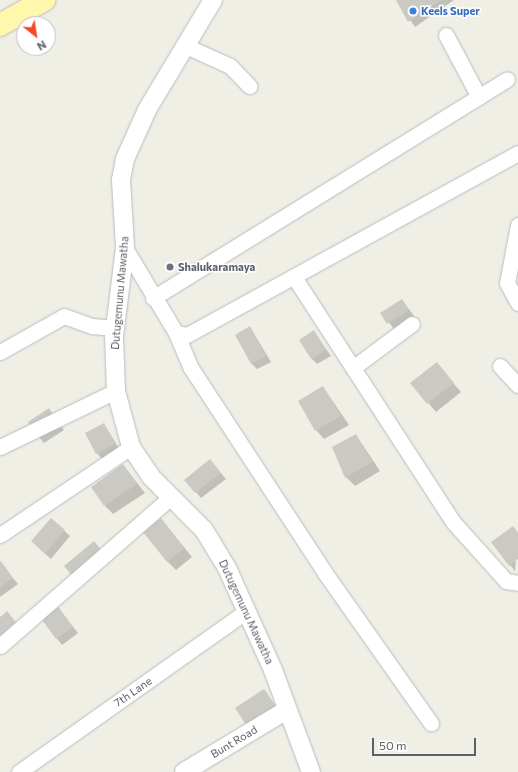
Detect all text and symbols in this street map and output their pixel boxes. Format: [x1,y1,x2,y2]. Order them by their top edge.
place label: Keels Super [421,4,480,18]
marker: Keels Super [408,6,418,16]
north arrow [16,16,56,56]
text: N [35,38,49,54]
street label: Dutugemunu Mawatha [108,236,132,350]
place label: Shalukaramaya [178,260,255,274]
marker: Shalukaramaya [165,262,175,272]
street label: Dutugemunu Mawatha [216,558,276,666]
street label: 7th Lane [112,674,154,710]
street label: Bunt Road [208,723,260,761]
scale bar [374,730,478,756]
text: 50 m [379,738,407,752]

